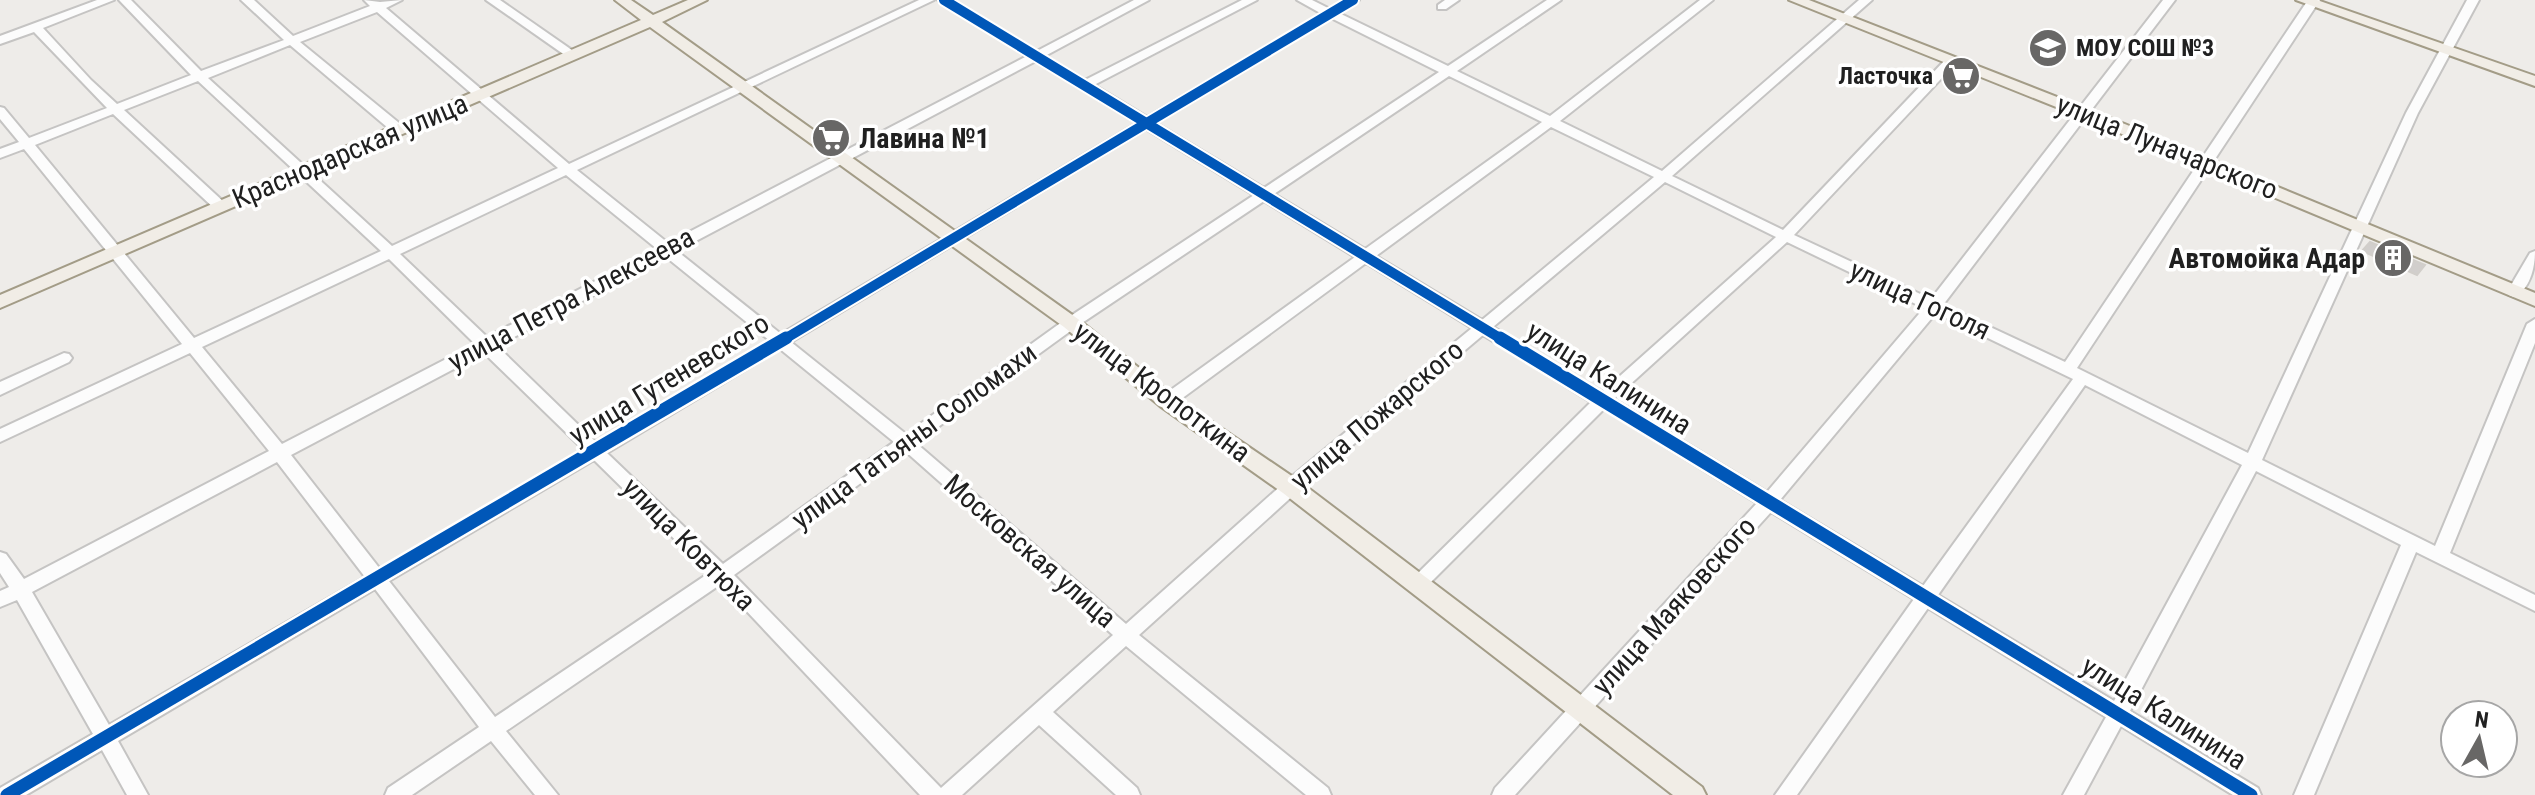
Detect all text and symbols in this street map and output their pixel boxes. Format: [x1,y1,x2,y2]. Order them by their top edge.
school or university icon: МОУ СОШ №3 [2027,27,2069,69]
place label: МОУ СОШ №3 [2076,34,2214,62]
supermarket icon: Ласточка [1940,55,1982,97]
place label: Ласточка [1838,62,1933,90]
street label: Краснодарская улица [227,86,473,216]
street label: улица Луначарского [2052,88,2282,206]
supermarket icon: Лавина №1 [810,117,852,159]
place label: Лавина №1 [859,122,990,155]
street label: улица Петра Алексеева [442,220,700,378]
building icon: Автомойка Адар [2372,237,2414,279]
place label: Автомойка Адар [2168,242,2365,275]
street label: улица Гоголя [1845,253,1995,347]
street label: улица Гутеневского [563,306,775,452]
street label: улица Калинина [1521,314,1697,442]
street label: улица Кропоткина [1067,315,1257,469]
street label: улица Пожарского [1284,333,1470,497]
street label: улица Татьяны Соломахи [785,336,1043,536]
street label: Московская улица [937,467,1123,635]
street label: улица Ковтюха [616,471,762,617]
street label: улица Маяковского [1585,510,1763,702]
street label: улица Калинина [2076,649,2252,777]
north arrow [2439,699,2519,779]
text: N [2473,706,2490,733]

